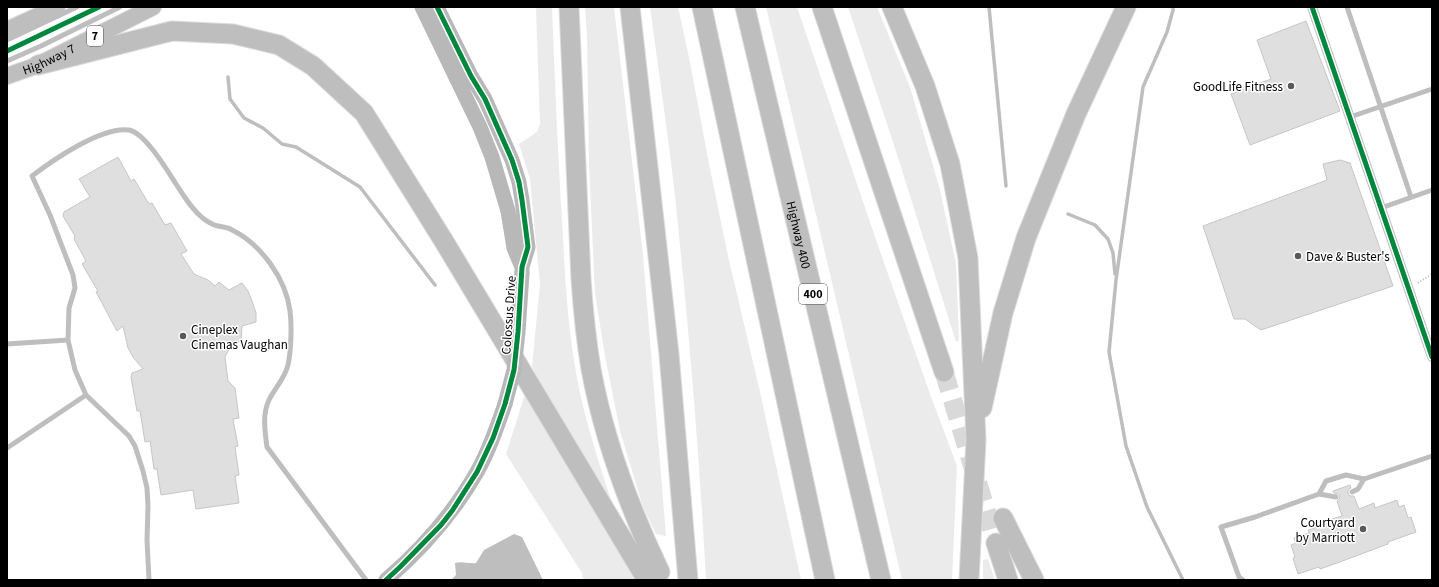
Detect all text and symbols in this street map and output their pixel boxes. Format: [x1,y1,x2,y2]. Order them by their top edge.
road number: 7 [87,26,103,46]
street label: Highway 7 [20,40,78,80]
place label: GoodLife Fitness [1193,78,1284,96]
marker: GoodLife Fitness [1286,81,1296,91]
street label: Highway 400 [781,199,815,271]
place label: Dave & Buster's [1306,248,1390,266]
marker: Dave & Buster's [1293,251,1303,261]
street label: Colossus Drive [497,275,521,355]
road number: 400 [799,284,827,304]
place label: Cineplex Cinemas Vaughan [191,321,288,354]
marker: Cineplex Cinemas Vaughan [178,331,188,341]
place label: Courtyard by Marriott [1296,514,1356,547]
marker: Courtyard by Marriott [1358,524,1368,534]

